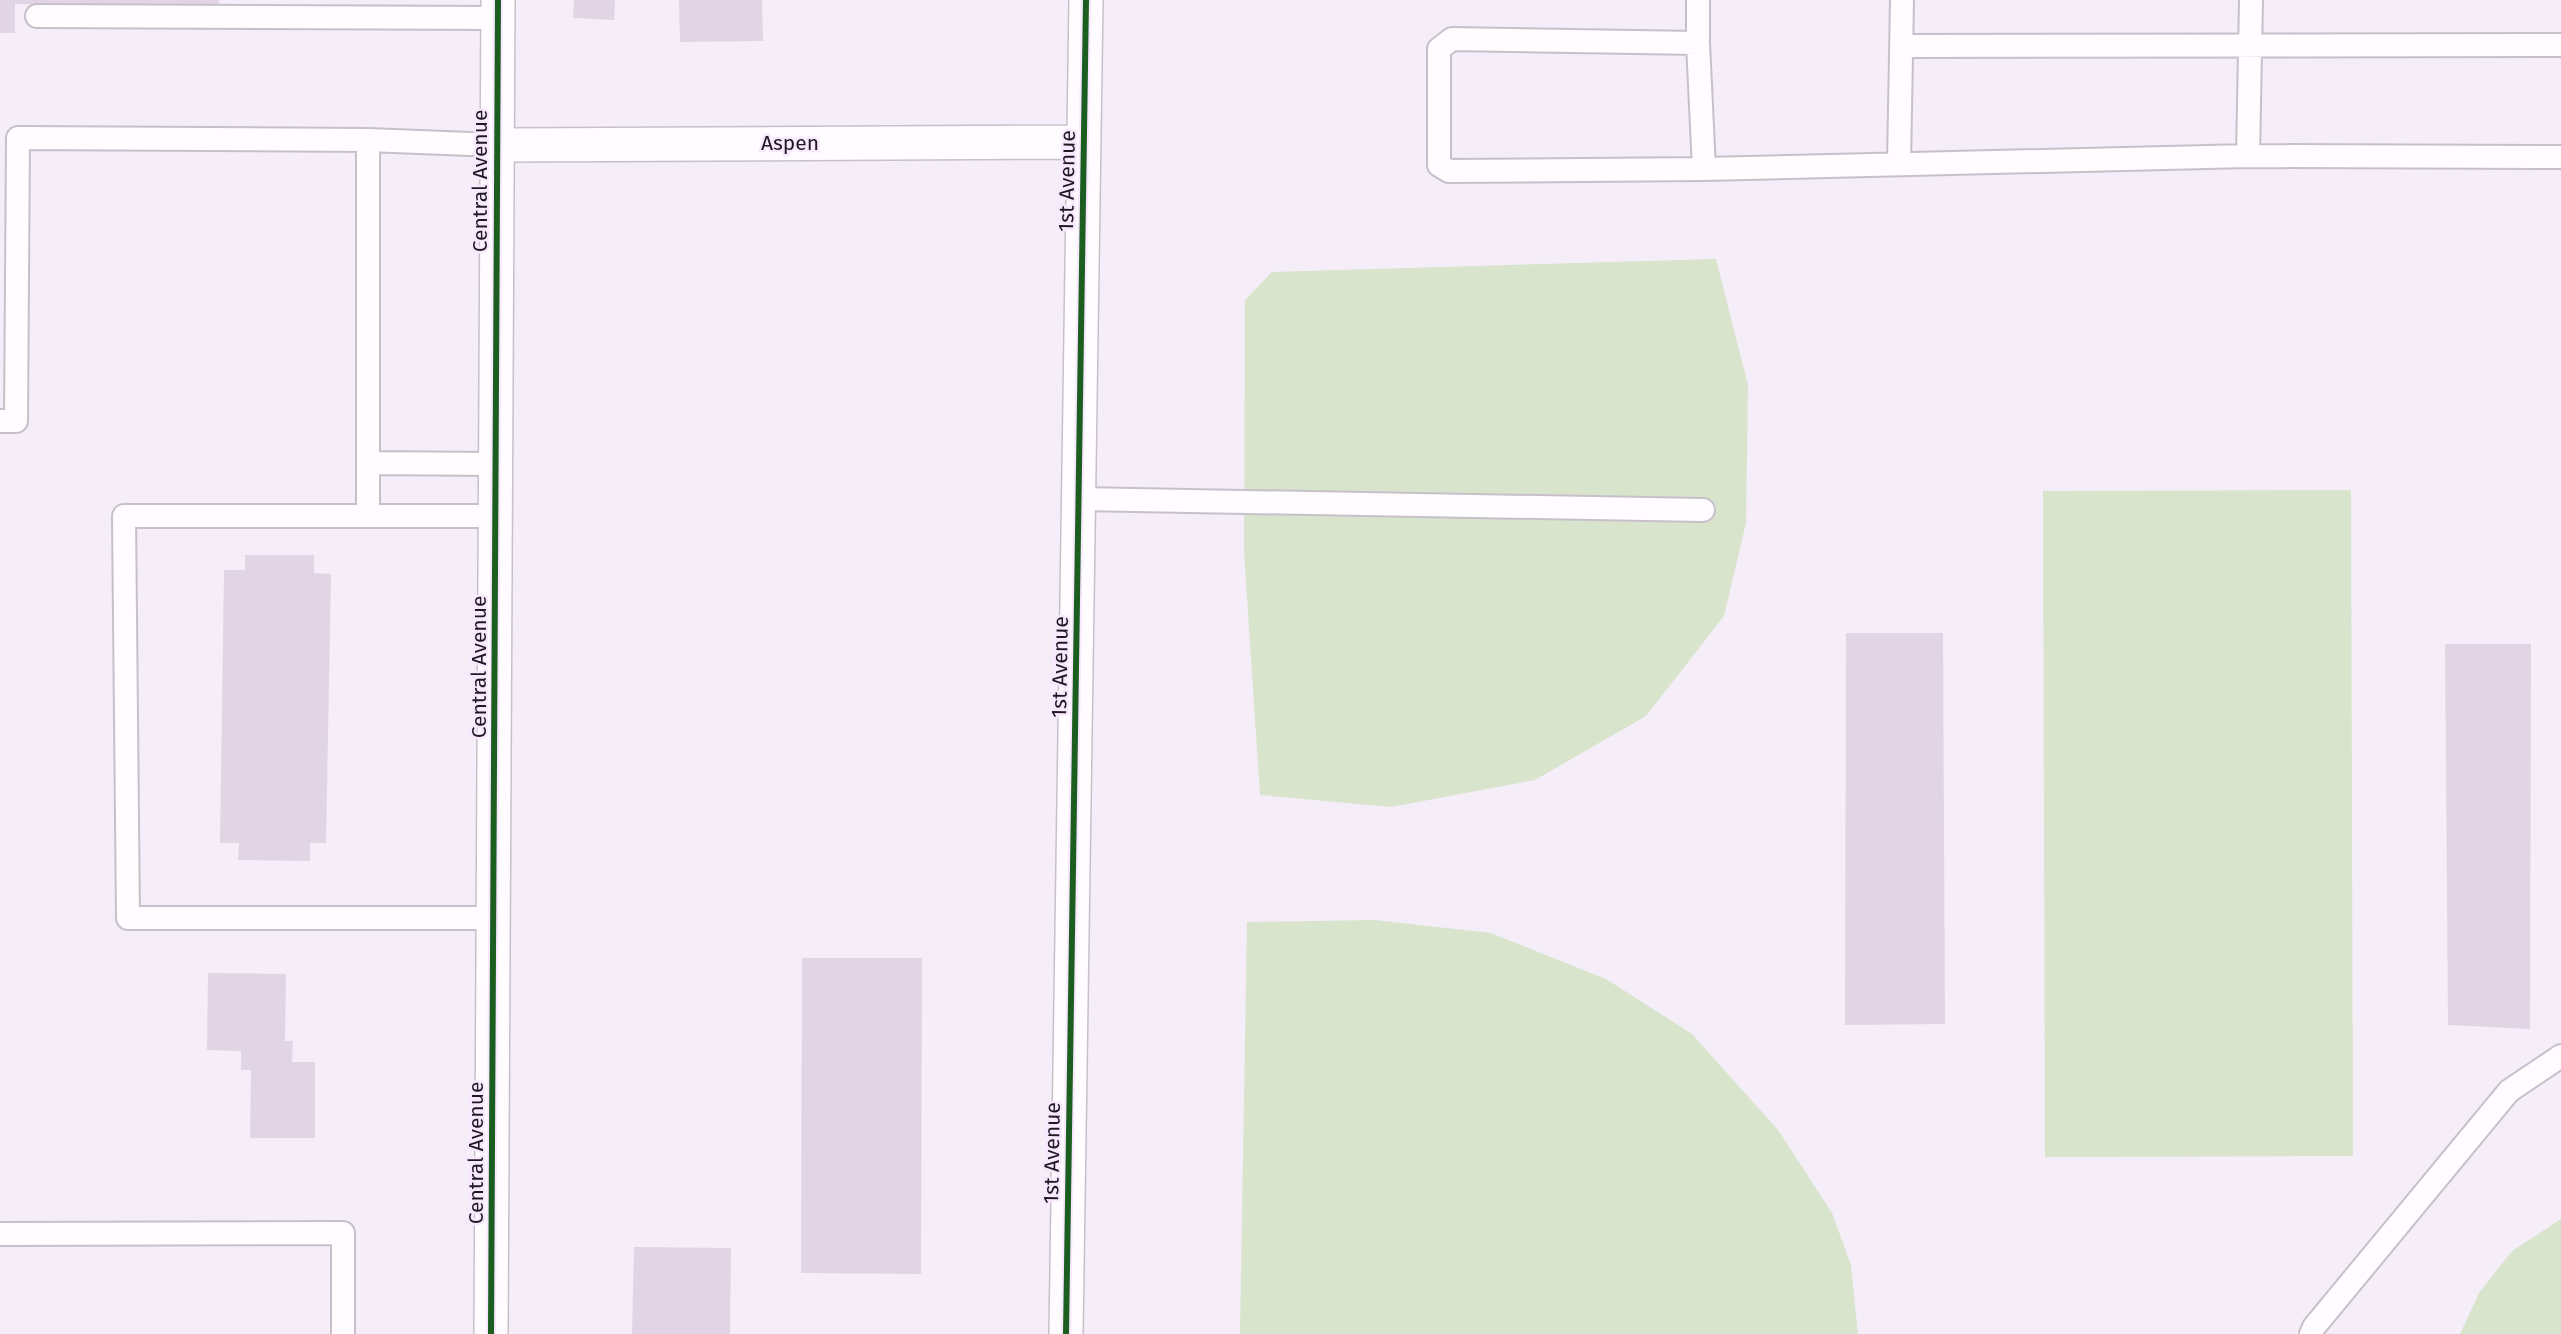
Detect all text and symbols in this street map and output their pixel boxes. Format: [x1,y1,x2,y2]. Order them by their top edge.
street label: Central Avenue [467,110,493,252]
street label: Aspen [761,130,819,156]
street label: 1st Avenue [1053,130,1081,232]
street label: Central Avenue [466,596,492,738]
street label: 1st Avenue [1046,616,1074,718]
street label: Central Avenue [463,1082,489,1224]
street label: 1st Avenue [1038,1102,1066,1204]

